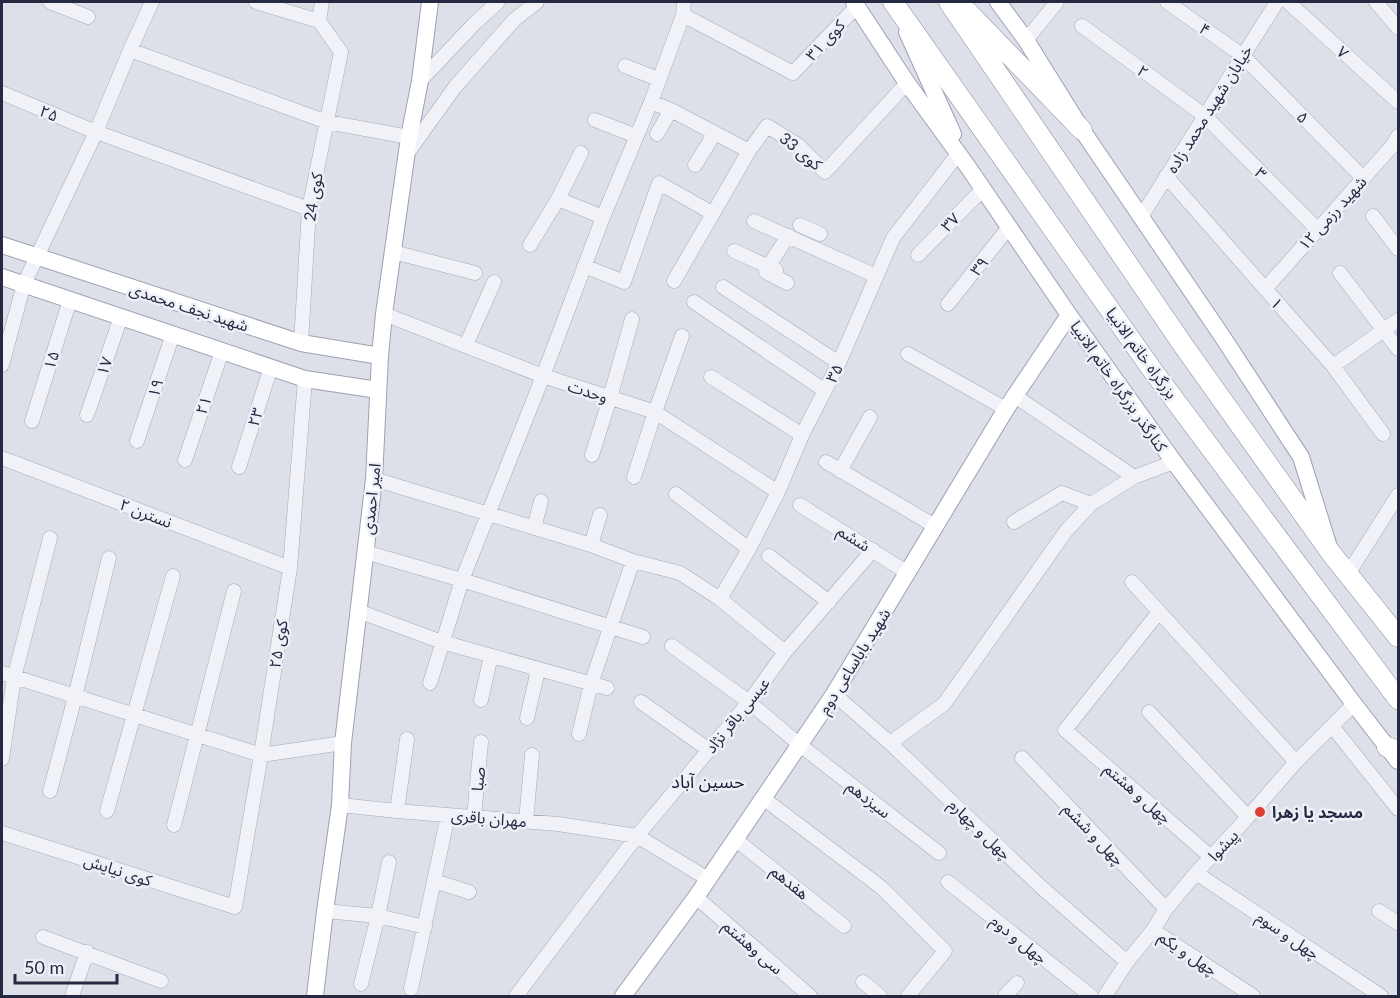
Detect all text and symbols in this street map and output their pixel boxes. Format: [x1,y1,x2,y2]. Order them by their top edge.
street label: کوی ۳۱ [801,15,849,65]
street label: ۴ [1196,18,1215,39]
street label: خیابان شهید محمد زاده [1162,41,1256,177]
street label: ۷ [1334,42,1353,62]
street label: ۲ [1134,60,1153,81]
street label: ۲۵ [37,100,61,125]
street label: ۵ [1293,107,1313,127]
street label: کوی 33 [776,128,827,174]
street label: ۳ [1251,163,1271,183]
street label: کوی 24 [299,171,327,223]
street label: شهید رزمی ۱۲ [1293,172,1371,254]
street label: ۳۷ [936,208,963,235]
street label: ۳۹ [965,253,992,279]
street label: شهید نجف محمدی [127,278,251,336]
street label: ۱ [1267,293,1288,312]
street label: بزرگراه خاتم الانبیا [1100,303,1182,404]
street label: کنارگذر بزرگراه خاتم الانبیا [1064,317,1172,457]
street label: ۱۵ [39,348,62,371]
street label: ۱۷ [92,354,115,378]
street label: ۳۵ [821,360,846,385]
street label: وحدت [565,375,611,407]
street label: ۱۹ [143,376,166,399]
street label: ۲۱ [191,393,214,417]
street label: ۲۳ [243,405,266,428]
street label: امیر احمدی [357,462,385,536]
street label: نسترن ۲ [117,494,175,532]
street label: ششم [832,520,874,558]
street label: شهید باباساعی دوم [814,604,897,719]
street label: کوی ۲۵ [264,618,292,670]
street label: عیسی باقر نژاد [700,673,774,757]
street label: چهل و هشتم [1098,758,1176,830]
street label: صبا [467,766,488,792]
district label: حسین آباد [671,770,745,793]
street label: سیزدهم [841,776,895,825]
street label: چهل و چهارم [942,794,1016,866]
street label: چهل و ششم [1057,798,1129,872]
place label: مسجد یا زهرا [1272,802,1363,822]
street label: مهران باقری [450,805,528,831]
marker: مسجد یا زهرا [1253,805,1267,819]
street label: پیشوا [1204,825,1243,866]
street label: کوی نیایش [81,850,155,891]
street label: هفدهم [765,860,813,906]
street label: چهل و سوم [1251,906,1324,966]
street label: چهل و دوم [985,910,1051,970]
street label: سی وهشتم [717,915,787,981]
street label: چهل و یکم [1153,926,1221,982]
scale bar [15,947,117,985]
text: 50 m [24,956,64,978]

